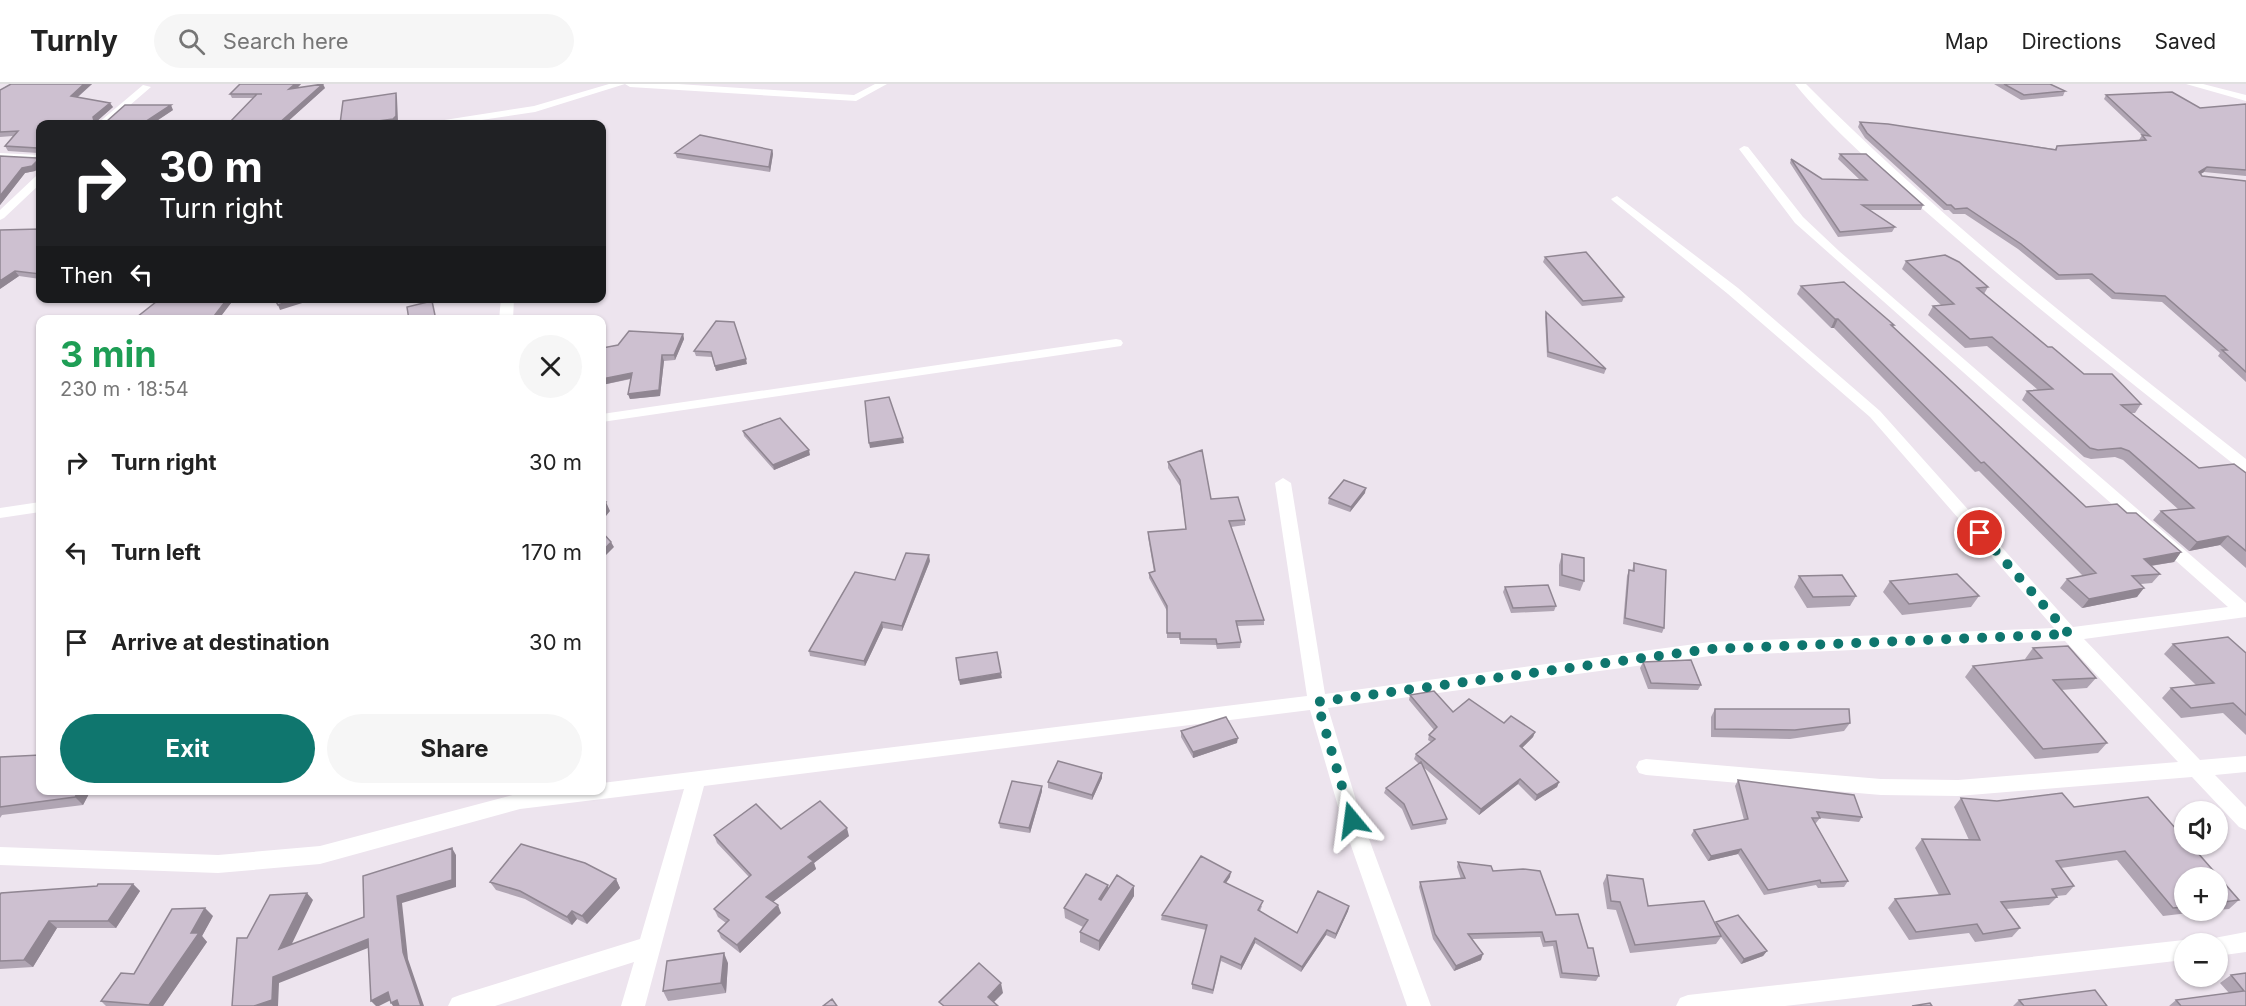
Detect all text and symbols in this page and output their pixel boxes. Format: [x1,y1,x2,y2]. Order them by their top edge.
search box [154,14,574,68]
text: Turnly [30,24,118,58]
icon: search [175,25,208,58]
text: Search here [223,28,349,54]
text: Map [1945,29,1988,54]
text: Directions [2021,29,2122,54]
text: Saved [2155,29,2216,54]
text: 30 m [159,141,263,192]
icon: right [60,144,138,222]
text: Turn right [159,192,283,225]
icon: left [125,258,158,291]
text: Then [60,262,113,288]
text: 3 min [60,332,157,376]
button: close [519,335,582,398]
text: 230 m · 18:54 [60,377,189,401]
icon: right [60,446,93,479]
text: Turn right [111,449,217,475]
text: 30 m [529,449,582,475]
pin [1954,507,2005,558]
icon: arrive [1963,516,1996,549]
icon: left [60,536,93,569]
text: Turn left [111,539,201,565]
text: 170 m [522,539,582,565]
icon: arrive [60,626,93,659]
text: Arrive at destination [111,629,330,655]
text: 30 m [529,629,582,655]
button: Exit [60,714,315,783]
button: Share [327,714,582,783]
position arrow [1320,788,1384,852]
map controls [2174,801,2228,987]
button: sound [2174,801,2228,855]
button: + [2174,867,2228,921]
button: − [2174,933,2228,987]

